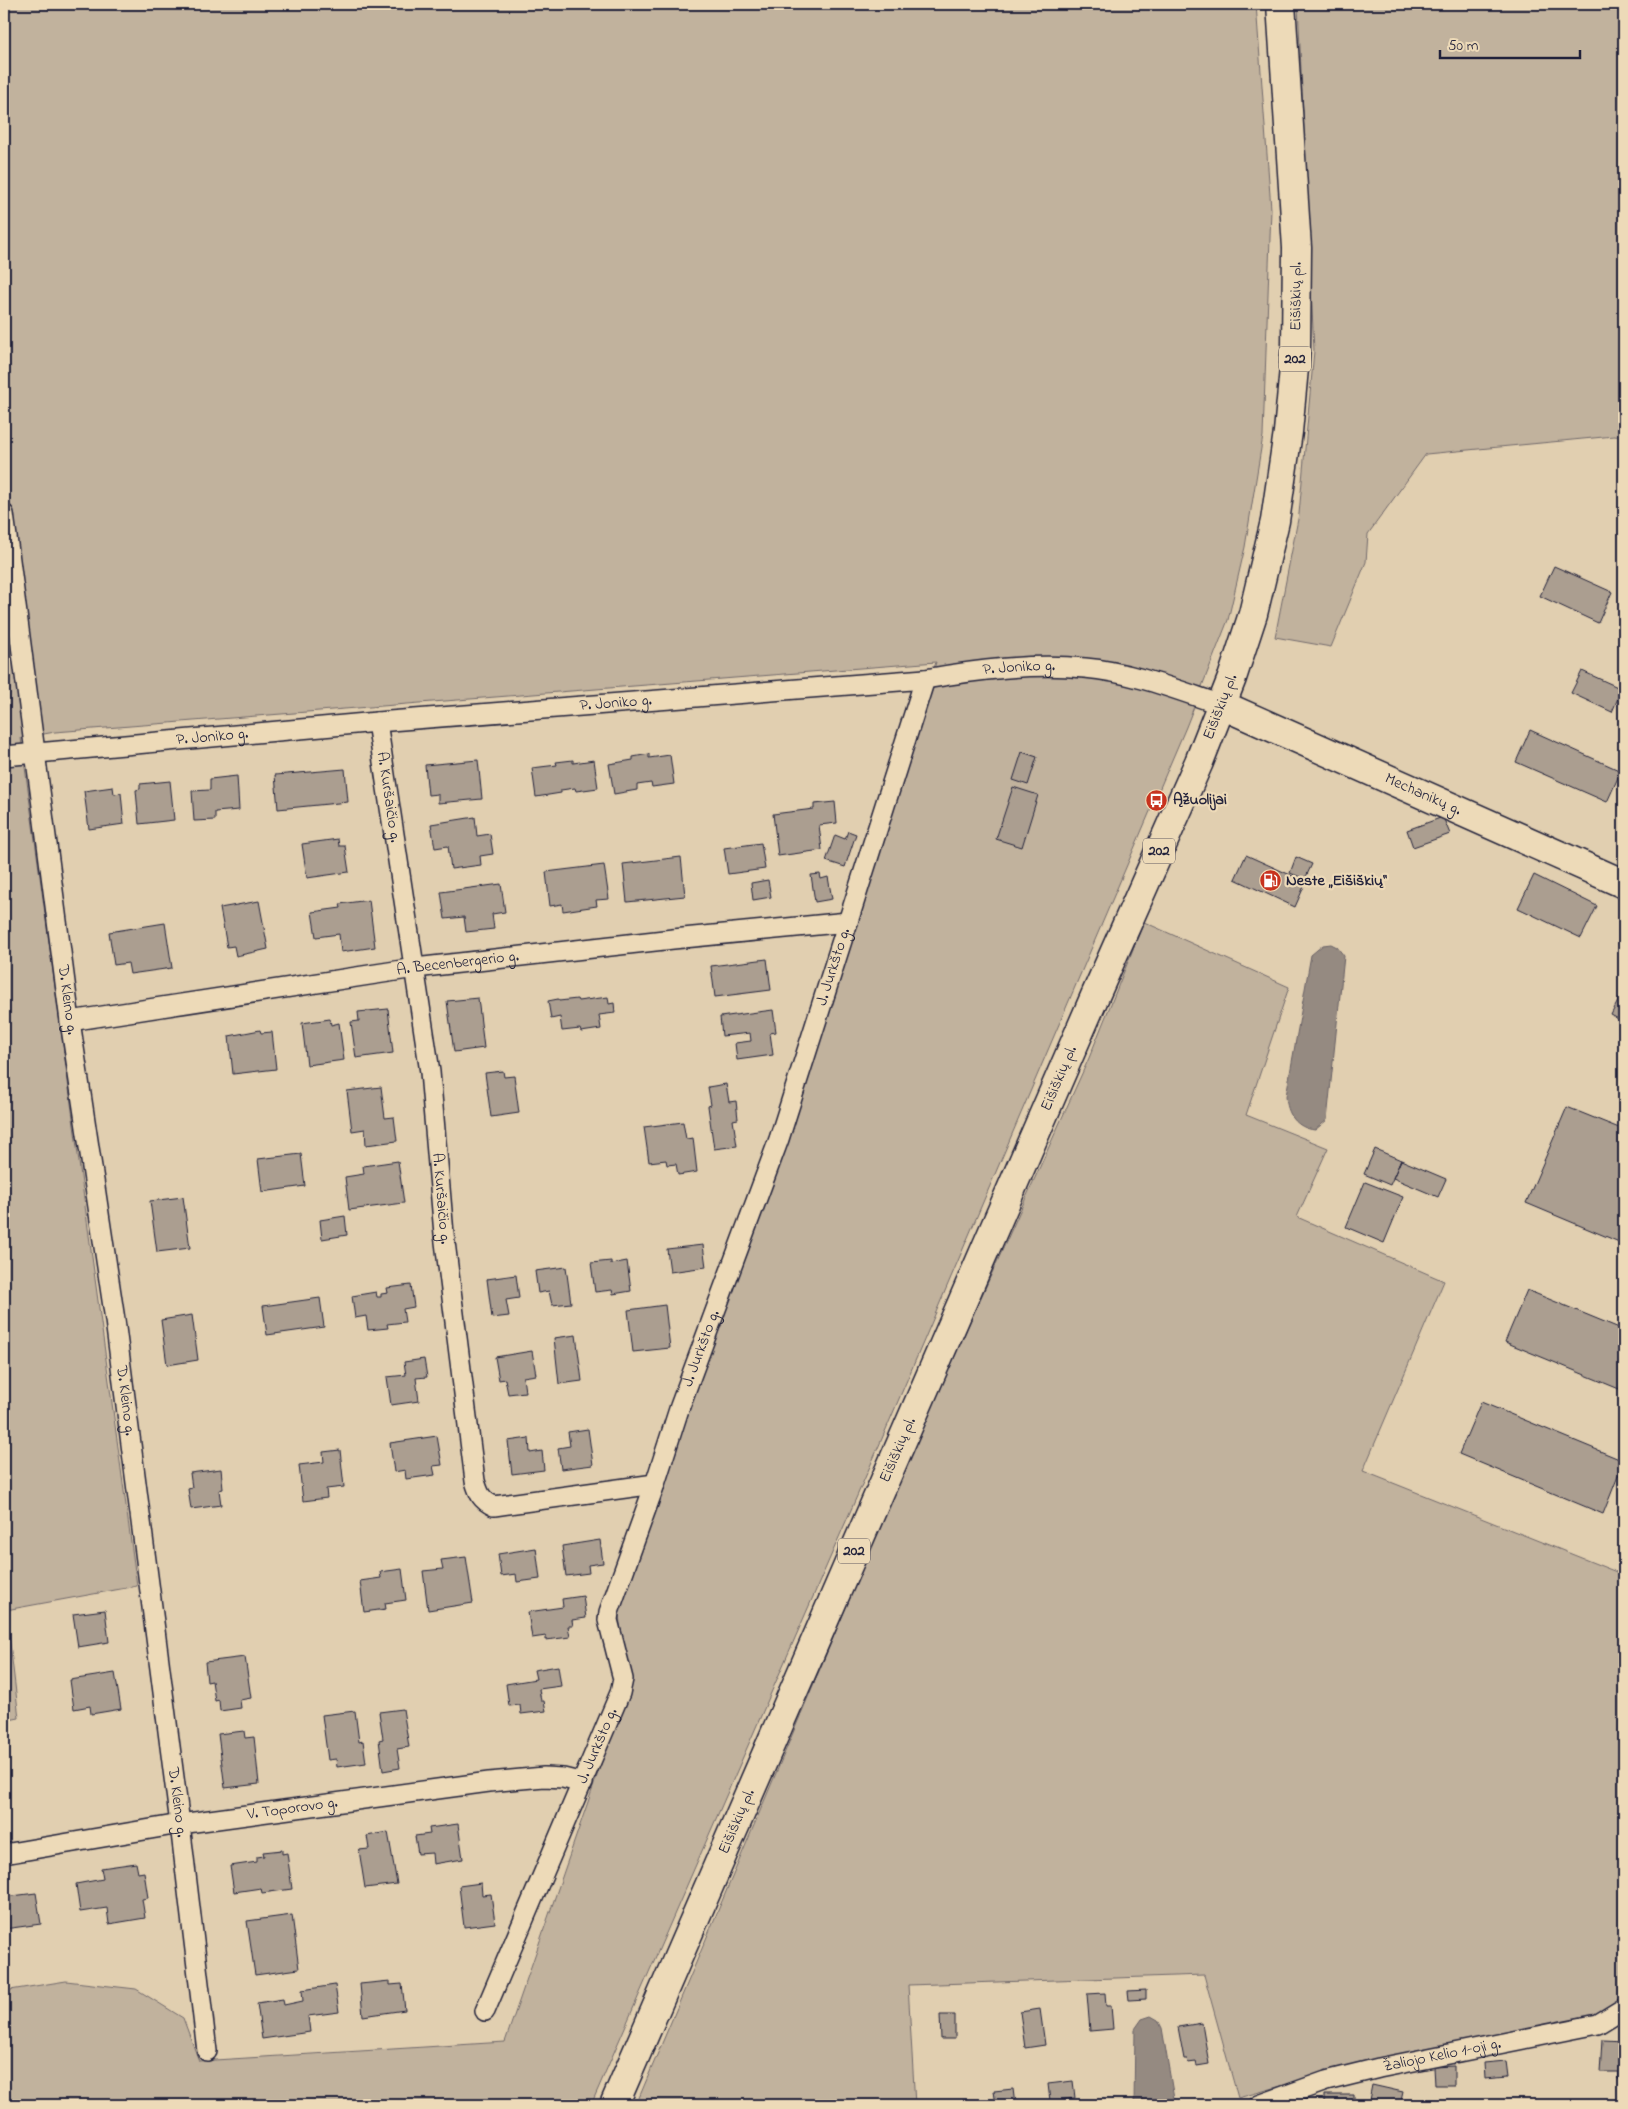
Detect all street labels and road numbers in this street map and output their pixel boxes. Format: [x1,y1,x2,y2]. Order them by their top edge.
street label: Eišiškių pl. [1284,262,1309,331]
road number: 202 [1279,346,1311,372]
street label: P. Joniko g. [982,654,1055,682]
street label: Eišiškių pl. [1197,671,1244,743]
street label: P. Joniko g. [579,688,653,718]
street label: P. Joniko g. [175,722,249,752]
street label: A. Kuršaičio g. [370,750,407,844]
street label: Mechanikų g. [1381,767,1465,822]
road number: 202 [1143,838,1175,864]
street label: J. Jurkšto g. [810,925,857,1009]
street label: A. Becenbergerio g. [395,944,520,983]
street label: D. Kleino g. [51,963,84,1036]
street label: Eišiškių pl. [1035,1042,1084,1115]
street label: A. Kuršaičio g. [425,1152,457,1246]
street label: J. Jurkšto g. [676,1307,727,1390]
street label: D. Kleino g. [109,1363,142,1437]
street label: Eišiškių pl. [873,1414,923,1486]
road number: 202 [838,1538,870,1564]
street label: J. Jurkšto g. [571,1704,624,1788]
street label: D. Kleino g. [161,1765,193,1839]
street label: Eišiškių pl. [712,1785,762,1858]
street label: V. Toporovo g. [245,1791,339,1827]
street label: Žaliojo Kelio 1-oji g. [1381,2032,1503,2079]

